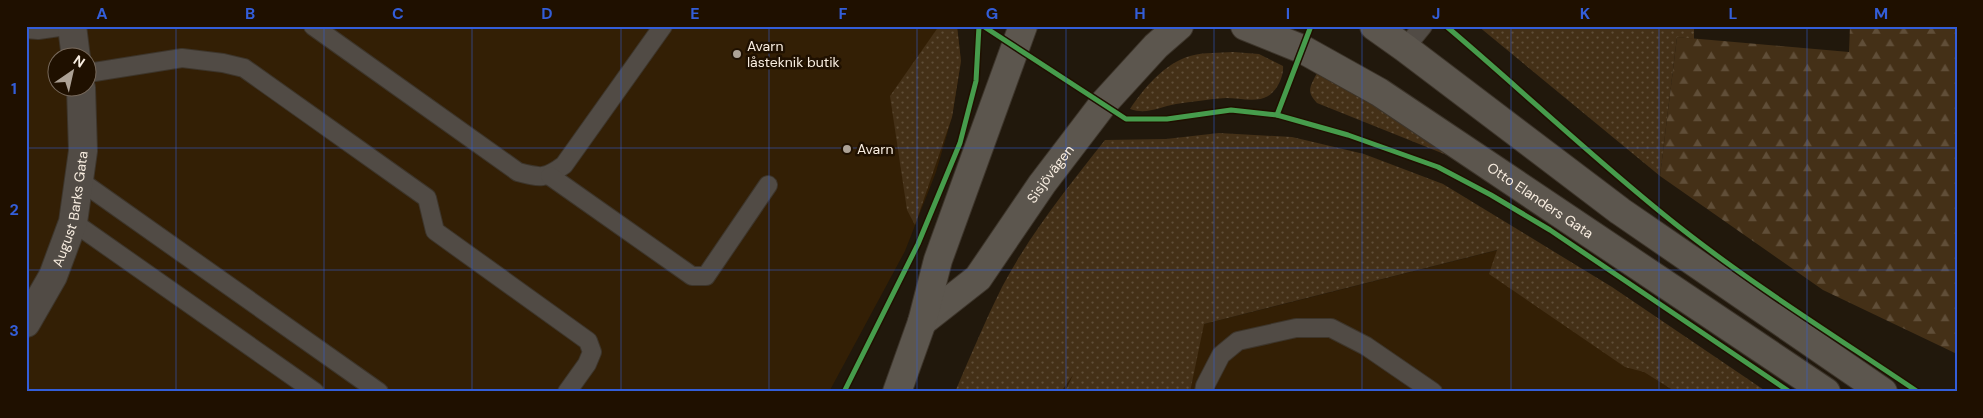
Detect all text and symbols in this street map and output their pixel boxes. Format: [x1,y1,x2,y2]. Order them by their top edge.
text: A [96,3,108,24]
text: B [245,3,255,24]
text: C [392,3,404,24]
text: D [541,3,553,24]
text: E [690,3,700,24]
text: F [839,3,848,24]
text: G [986,3,998,24]
text: H [1134,3,1146,24]
text: I [1286,3,1290,24]
text: J [1432,3,1440,24]
text: K [1580,3,1591,24]
text: L [1729,3,1738,24]
text: M [1874,3,1888,24]
place label: Avarn låsteknik butik [747,37,840,71]
north arrow [48,48,98,98]
marker: Avarn låsteknik butik [731,48,743,60]
text: N [70,51,89,72]
text: 1 [11,78,17,99]
place label: Avarn [857,140,893,158]
street label: Sisjövägen [1023,141,1078,206]
marker: Avarn [841,143,853,155]
street label: August Barks Gata [48,150,92,269]
street label: Otto Elanders Gata [1484,158,1597,242]
text: 2 [9,199,19,220]
text: 3 [9,320,19,341]

